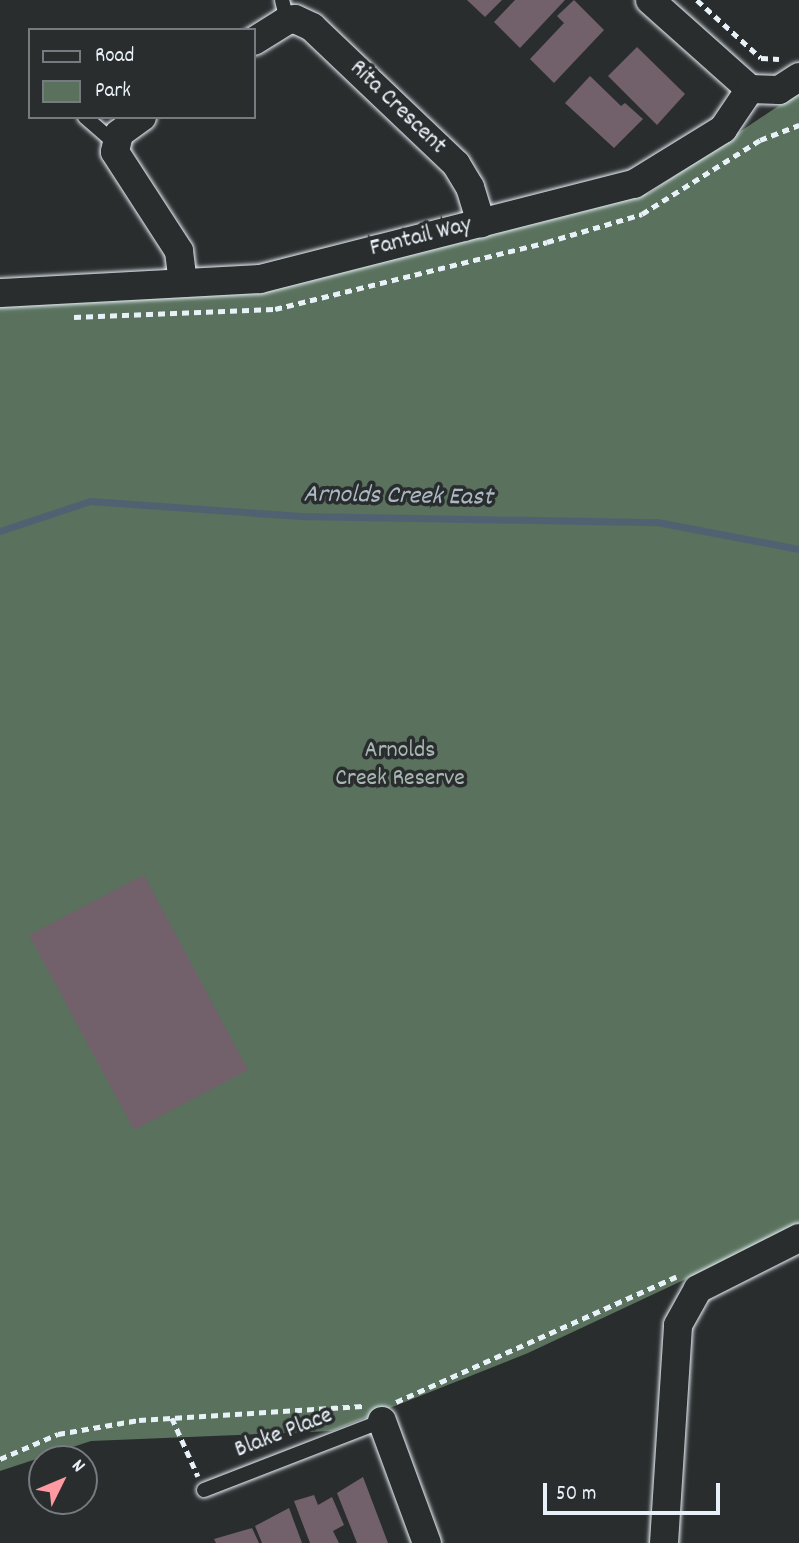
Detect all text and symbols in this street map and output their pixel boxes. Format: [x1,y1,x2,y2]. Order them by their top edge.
legend [28,28,256,119]
text: Road [95,42,134,72]
street label: Rita Crescent [343,55,451,161]
text: Park [95,77,131,107]
street label: Fantail Way [367,212,475,264]
water label: Arnolds Creek East [303,480,493,514]
park label: Arnolds Creek Reserve [335,738,465,794]
street label: Blake Place [231,1402,337,1466]
north arrow [28,1445,98,1515]
text: N [64,1454,90,1479]
scale bar [547,1470,724,1514]
text: 50 m [556,1480,596,1510]

